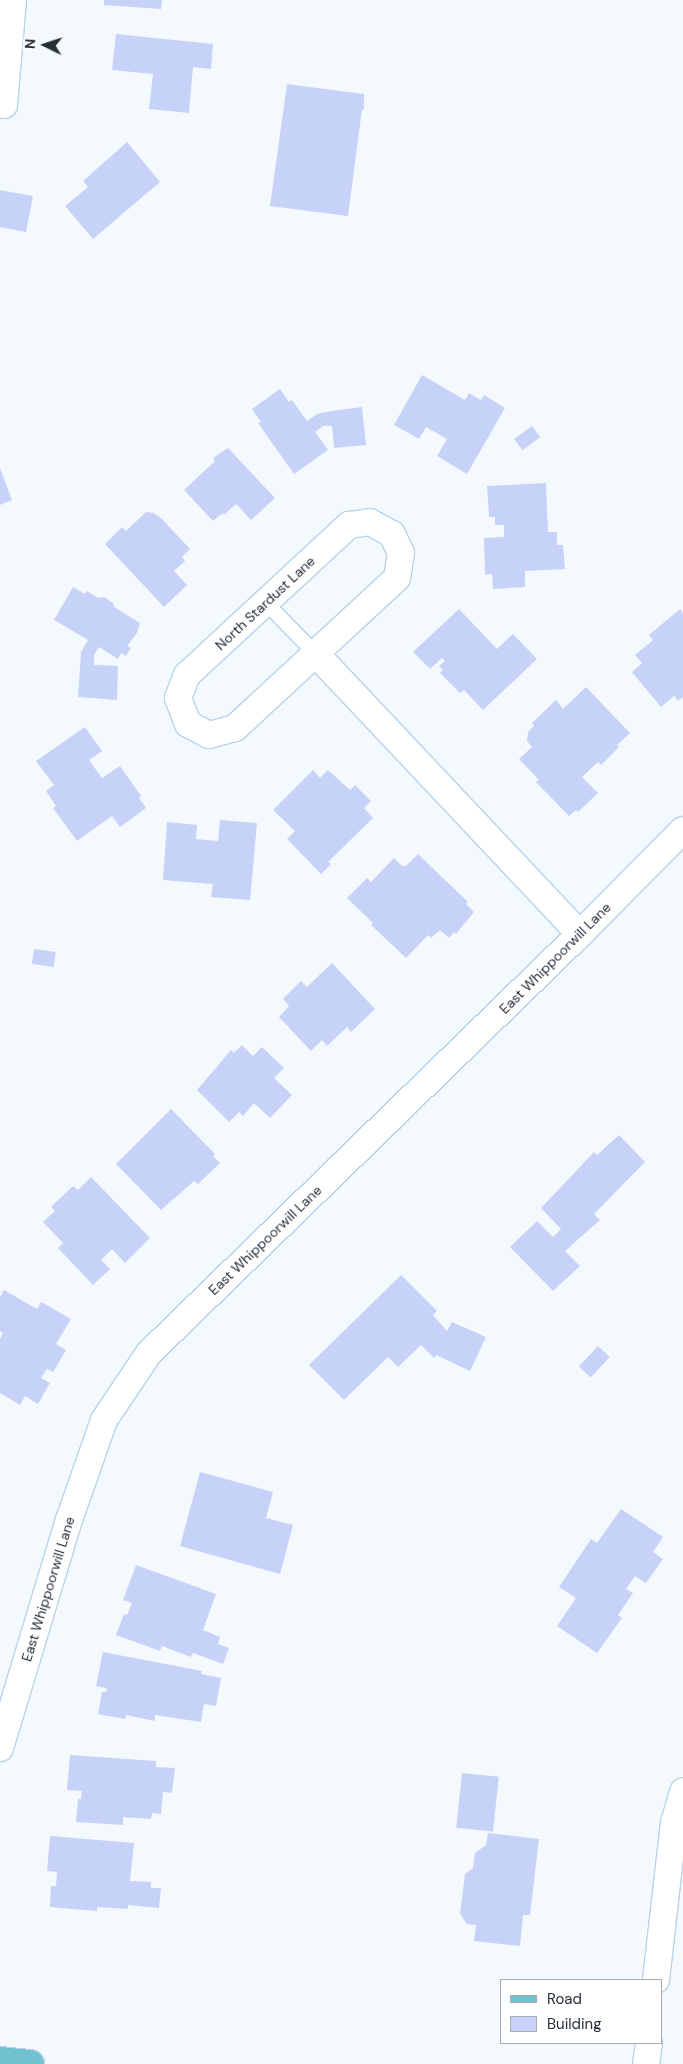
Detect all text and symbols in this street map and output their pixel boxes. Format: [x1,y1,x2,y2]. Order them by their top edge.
north arrow [20,20,70,70]
text: N [21,38,39,50]
street label: North Stardust Lane [212,552,318,654]
street label: East Whippoorwill Lane [496,899,614,1017]
street label: East Whippoorwill Lane [205,1182,325,1298]
street label: East Whippoorwill Lane [18,1514,78,1664]
legend [500,1979,663,2044]
text: Road [547,1989,582,2009]
text: Building [547,2014,602,2034]

